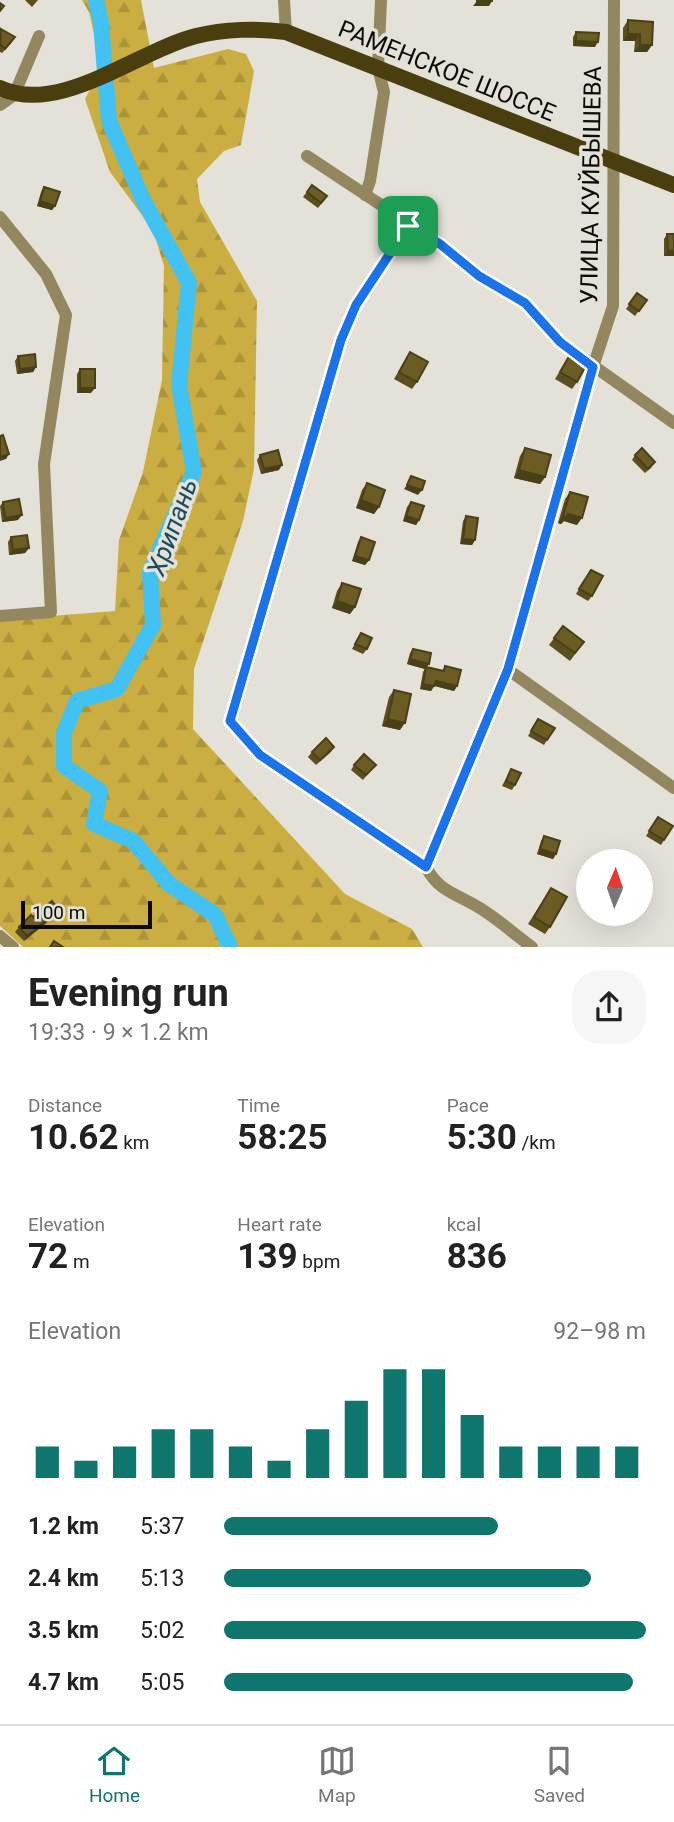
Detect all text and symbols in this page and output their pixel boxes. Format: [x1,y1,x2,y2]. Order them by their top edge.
street label: РАМЕНСКОЕ ШОССЕ [334,15,560,127]
street label: УЛИЦА КУЙБЫШЕВА [575,65,607,304]
pin [378,196,438,256]
icon: arrive [389,207,427,245]
water label: Хрипань [140,474,203,581]
north arrow [576,849,653,926]
map controls [576,849,653,926]
scale bar [21,898,152,930]
text: 100 m [32,901,85,924]
button: share [572,970,646,1044]
text: Evening run [28,971,229,1015]
text: 19:33 · 9 × 1.2 km [28,1019,209,1046]
text: Distance [28,1094,102,1117]
text: Time [237,1094,280,1117]
text: Pace [447,1094,489,1117]
text: 10.62 [28,1117,118,1158]
text: 58:25 [237,1117,328,1158]
text: 5:30 [447,1117,517,1158]
text: km [118,1131,150,1154]
text: /km [517,1131,556,1154]
text: Elevation [28,1213,105,1236]
text: Heart rate [237,1213,322,1236]
text: kcal [447,1213,481,1236]
text: 72 [28,1236,68,1277]
text: 139 [237,1236,298,1277]
text: 836 [447,1236,507,1277]
text: m [68,1250,90,1273]
text: bpm [298,1250,340,1273]
text: Elevation [28,1318,121,1345]
text: 92–98 m [553,1318,646,1345]
text: 1.2 km [28,1513,99,1540]
text: 5:37 [140,1513,184,1540]
text: 2.4 km [28,1565,99,1592]
text: 5:13 [140,1565,184,1592]
text: 3.5 km [28,1617,99,1644]
text: 5:02 [140,1617,184,1644]
text: 4.7 km [28,1669,99,1696]
text: 5:05 [140,1669,184,1696]
tab: Home [89,1742,140,1807]
tab: Map [318,1742,356,1807]
tab: Saved [534,1742,585,1807]

